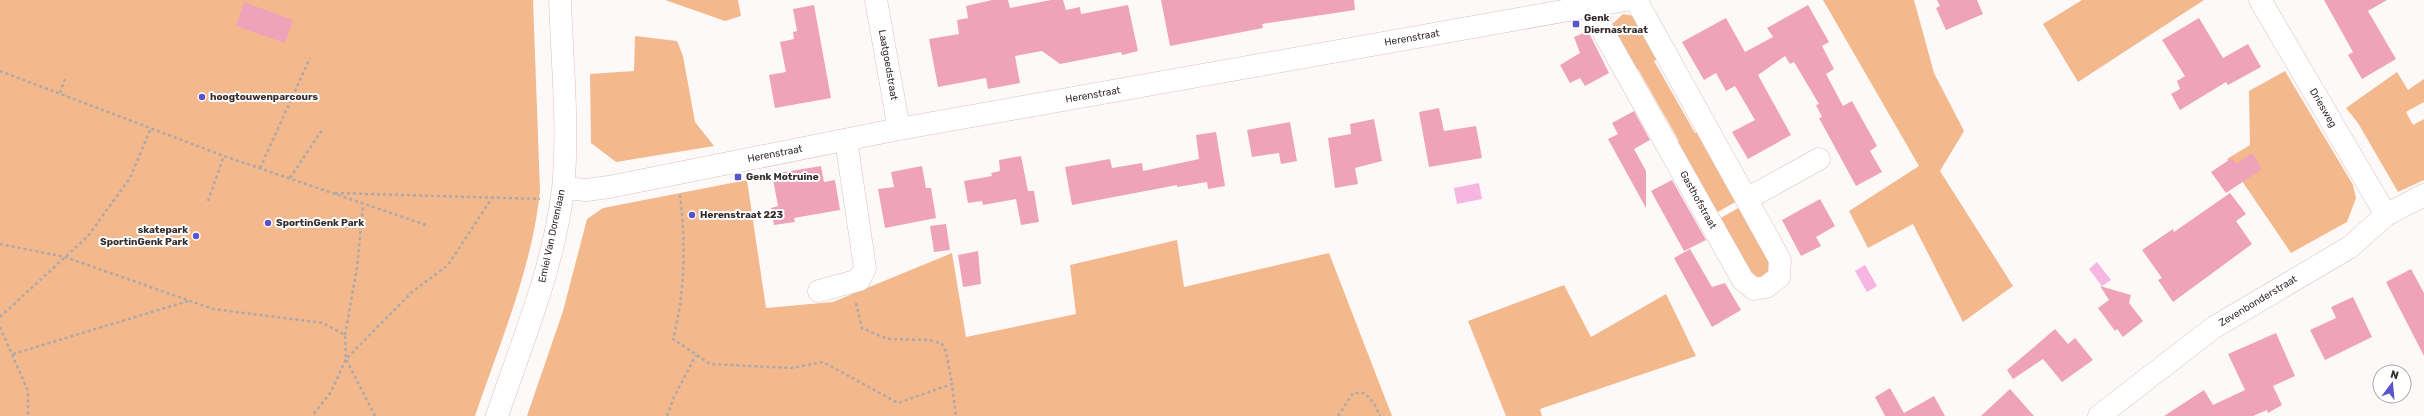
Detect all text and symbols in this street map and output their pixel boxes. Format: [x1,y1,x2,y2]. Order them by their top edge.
place label: Genk Diernastraat [1584,12,1648,36]
marker: Genk Diernastraat [1571,19,1581,29]
street label: Herenstraat [1384,27,1441,49]
street label: Laatgoedstraat [876,29,900,101]
street label: Herenstraat [1065,84,1122,106]
street label: Driesweg [2307,86,2339,130]
place label: hoogtouwenparcours [210,91,319,103]
marker: hoogtouwenparcours [197,92,207,102]
street label: Herenstraat [746,143,804,165]
street label: Gasthofstraat [1677,169,1719,231]
place label: Genk Motruine [746,171,819,183]
marker: Genk Motruine [733,172,743,182]
street label: Emiel Van Dorenlaan [536,188,568,284]
place label: Herenstraat 223 [700,209,783,221]
marker: Herenstraat 223 [687,210,697,220]
place label: SportinGenk Park [276,217,364,229]
marker: SportinGenk Park [263,218,273,228]
place label: skatepark SportinGenk Park [100,224,188,248]
marker: skatepark SportinGenk Park [191,231,201,241]
street label: Zevenbonderstraat [2217,273,2299,329]
north arrow [2372,364,2412,404]
text: N [2389,368,2400,382]

